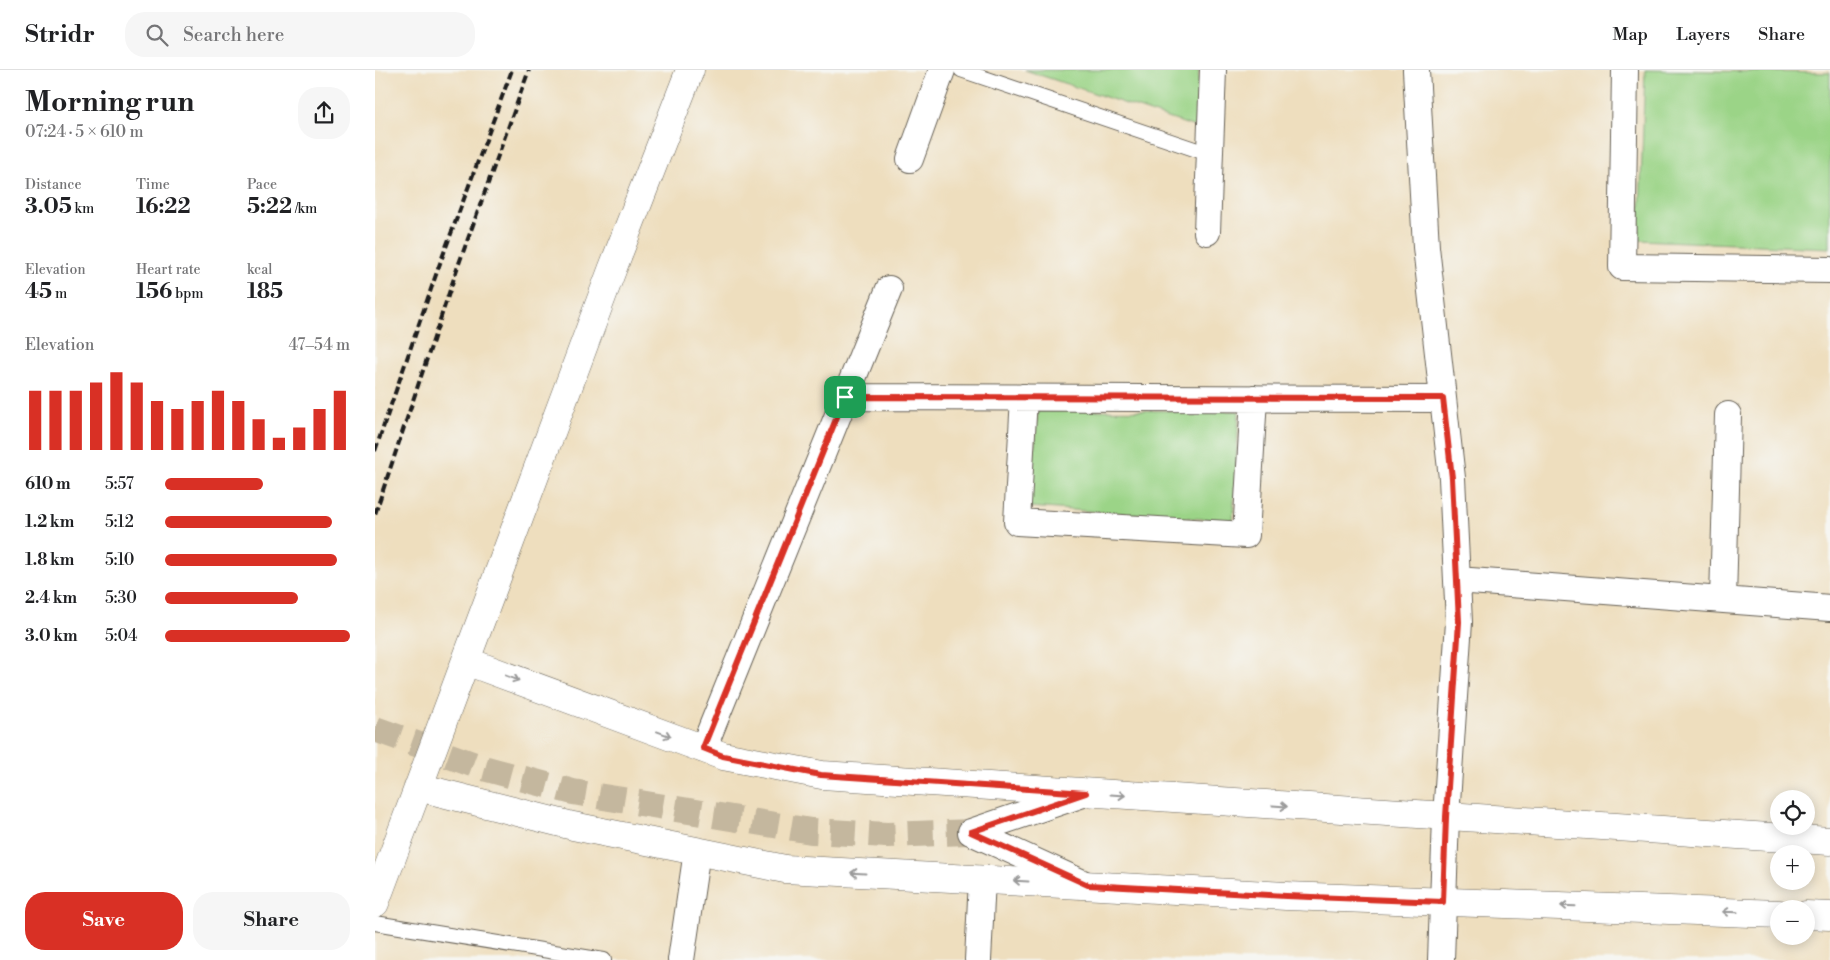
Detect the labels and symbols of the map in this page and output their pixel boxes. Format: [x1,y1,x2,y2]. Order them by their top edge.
pin [824,376,866,418]
one-way arrow [503,674,519,683]
one-way arrow [656,730,671,739]
one-way arrow [1109,790,1125,799]
one-way arrow [1271,801,1287,810]
one-way arrow [851,868,867,877]
one-way arrow [1013,877,1029,886]
one-way arrow [1560,901,1576,911]
one-way arrow [1722,907,1738,917]

